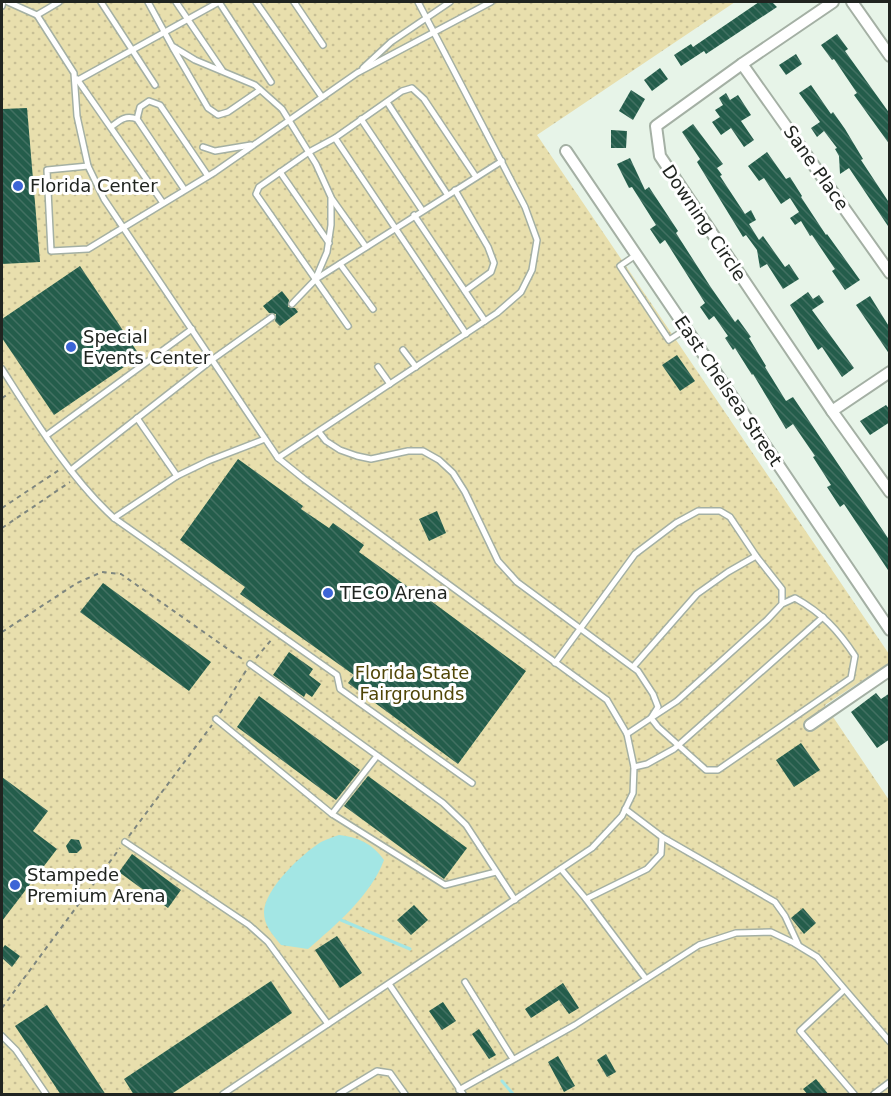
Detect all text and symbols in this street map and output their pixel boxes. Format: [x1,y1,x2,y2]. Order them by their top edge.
street label: Sane Place [780,121,853,214]
street label: Downing Circle [658,161,751,285]
place label: Florida Center [30,175,158,196]
marker: Florida Center [11,179,25,193]
street label: East Chelsea Street [670,312,786,470]
place label: Special Events Center [83,326,211,368]
marker: Special Events Center [64,340,78,354]
place label: TECO Arena [339,582,448,603]
marker: TECO Arena [321,586,335,600]
park label: Florida State Fairgrounds [355,662,469,704]
place label: Stampede Premium Arena [27,864,166,906]
marker: Stampede Premium Arena [8,878,22,892]

